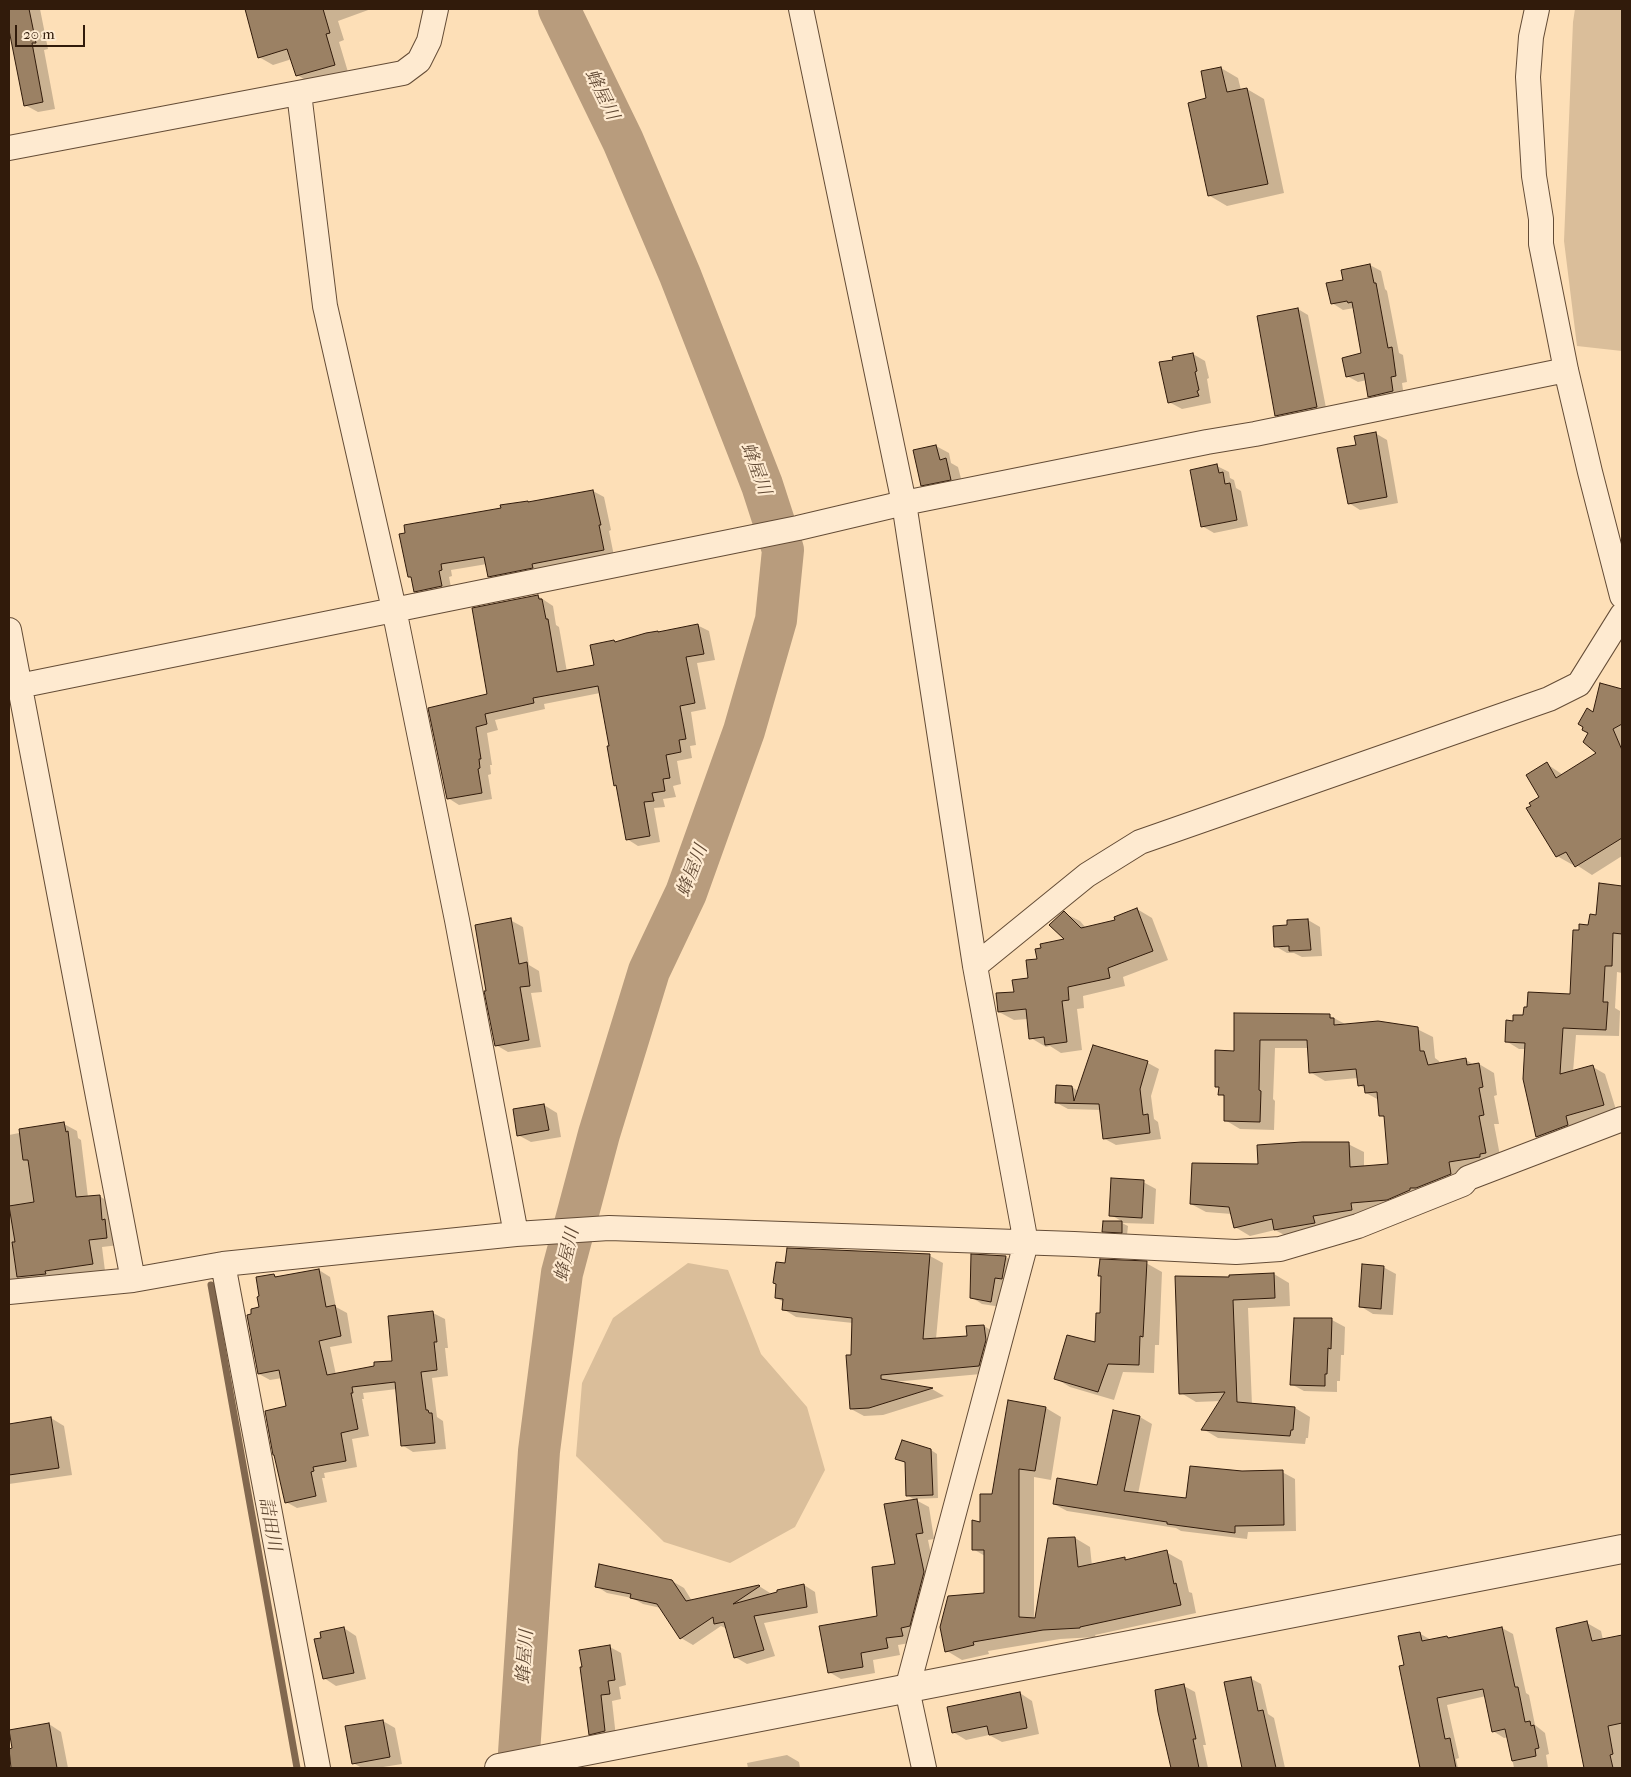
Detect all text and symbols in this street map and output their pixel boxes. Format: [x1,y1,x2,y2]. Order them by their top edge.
scale bar [18,15,88,47]
text: 20 m [23,25,55,43]
water label: 蜂屋川 [579,66,623,124]
water label: 蜂屋川 [736,440,774,498]
water label: 蜂屋川 [673,842,713,900]
water label: 蜂屋川 [551,1226,585,1284]
water label: 詰田川 [254,1496,284,1552]
water label: 蜂屋川 [513,1629,539,1685]

